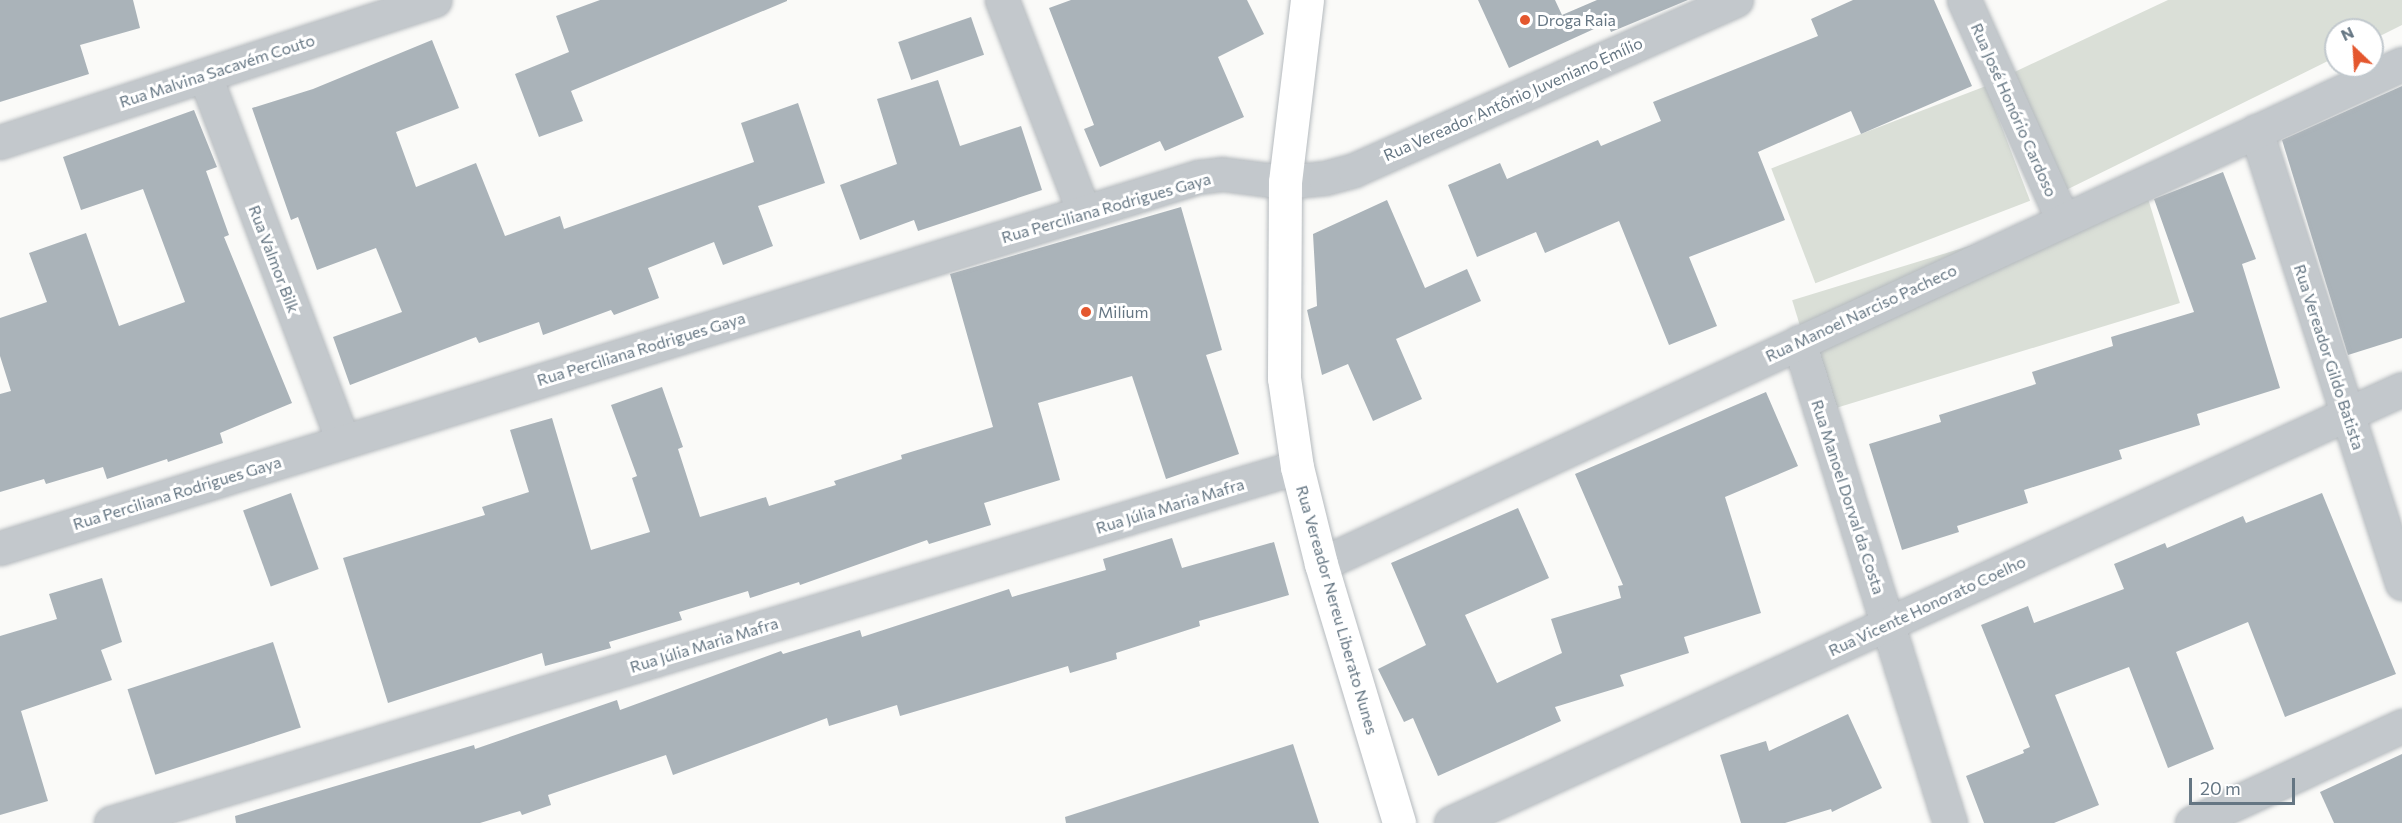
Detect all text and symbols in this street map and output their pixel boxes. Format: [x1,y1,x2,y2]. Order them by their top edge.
place label: Droga Raia [1537,10,1616,30]
marker: Droga Raia [1518,13,1532,27]
north arrow [2324,18,2384,78]
street label: Rua José Honório Cardoso [1967,20,2061,200]
text: N [2338,22,2356,44]
street label: Rua Malvina Sacavém Couto [117,30,317,112]
street label: Rua Vereador Antônio Juveniano Emílio [1381,33,1645,165]
street label: Rua Perciliana Rodrigues Gaya [999,169,1213,247]
street label: Rua Valmor Bilk [245,202,303,316]
street label: Rua Manoel Narciso Pacheco [1762,260,1960,366]
street label: Rua Vereador Gildo Batista [2290,262,2368,452]
place label: Milium [1098,302,1149,322]
marker: Milium [1079,305,1093,319]
street label: Rua Perciliana Rodrigues Gaya [535,308,747,390]
street label: Rua Manoel Dorval da Costa [1807,397,1889,597]
street label: Rua Perciliana Rodrigues Gaya [71,452,283,534]
street label: Rua Júlia Maria Mafra [1094,474,1246,538]
street label: Rua Vereador Nereu Liberato Nunes [1292,483,1382,737]
street label: Rua Vicente Honorato Coelho [1825,552,2029,660]
street label: Rua Júlia Maria Mafra [628,613,780,677]
scale bar [2192,766,2298,804]
text: 20 m [2200,777,2241,799]

